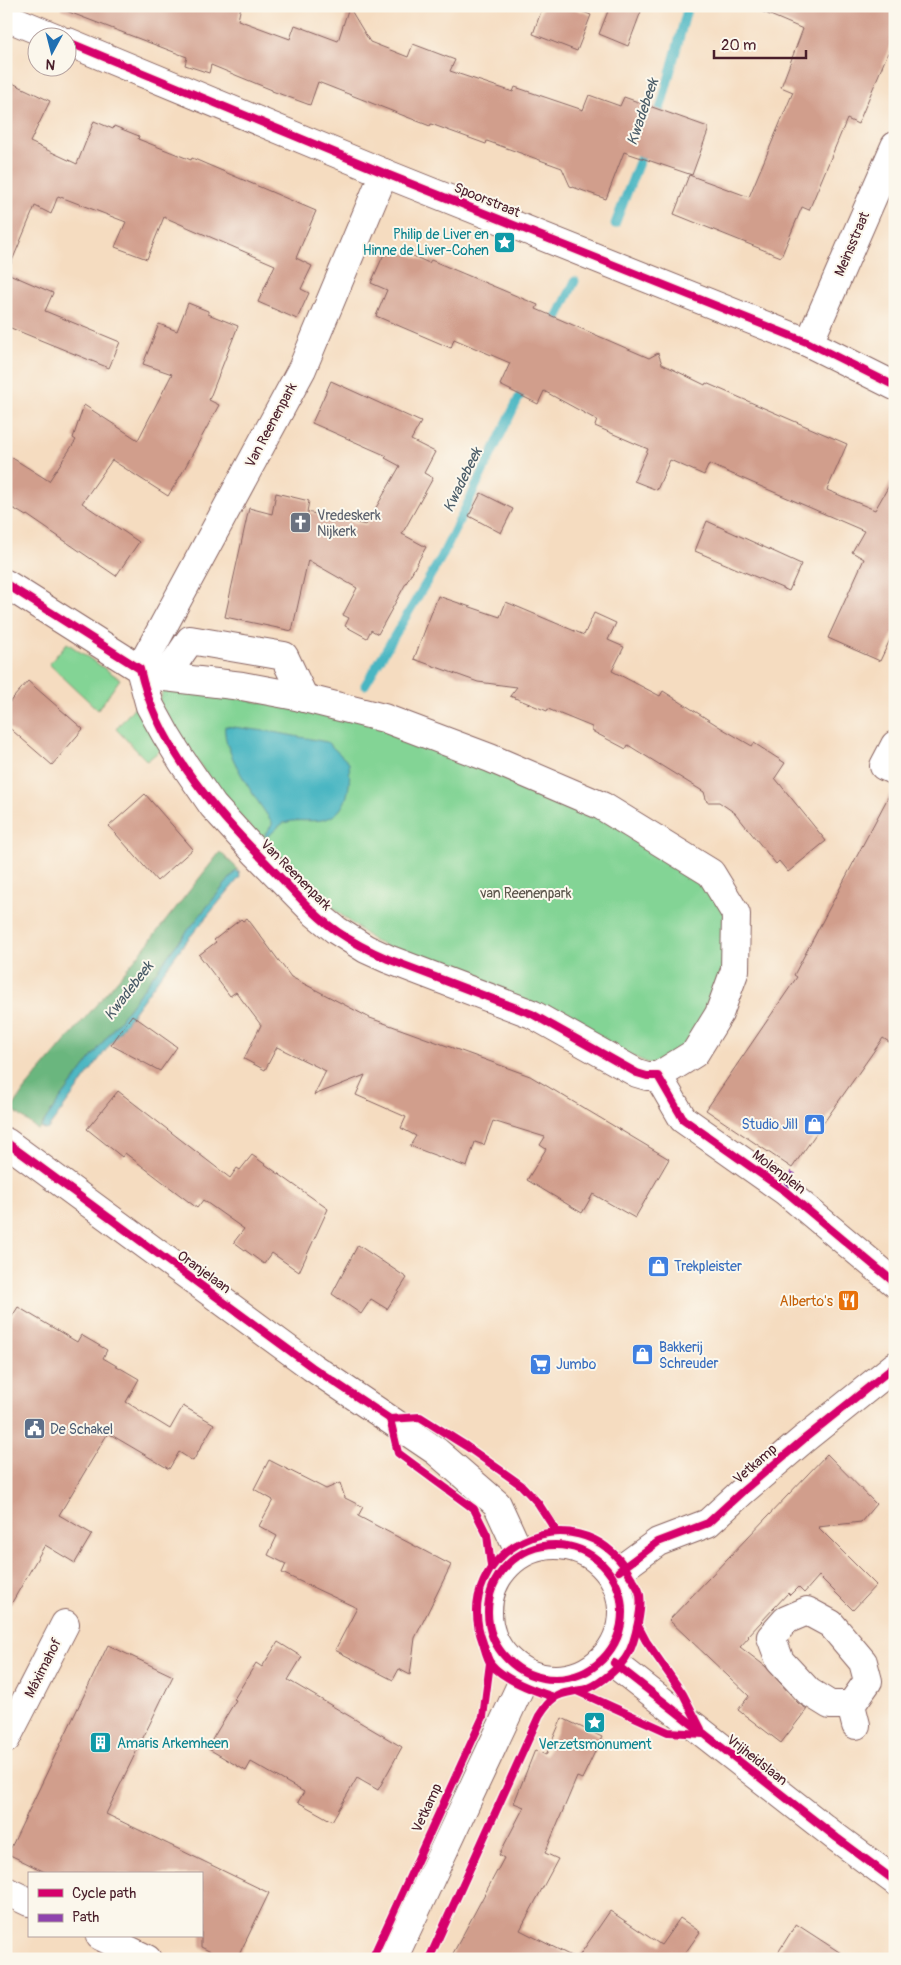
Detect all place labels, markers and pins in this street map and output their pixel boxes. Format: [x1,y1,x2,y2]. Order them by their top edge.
place label: Philip de Liver en Hinne de Liver-Cohen [363,226,489,259]
place icon: Philip de Liver en Hinne de Liver-Cohen [493,230,517,254]
place label: Vredeskerk Nijkerk [317,507,381,540]
church icon: Vredeskerk Nijkerk [289,511,313,535]
shop icon: Studio Jill [802,1112,826,1136]
place label: Studio Jill [741,1116,798,1133]
shop icon: Trekpleister [646,1254,670,1278]
place label: Trekpleister [674,1258,742,1275]
restaurant icon: Alberto's [837,1289,861,1313]
place label: Alberto's [780,1293,834,1310]
place label: Bakkerij Schreuder [659,1339,718,1372]
shop icon: Bakkerij Schreuder [631,1343,655,1367]
supermarket icon: Jumbo [528,1352,552,1376]
place label: Jumbo [556,1356,597,1373]
public building icon: De Schakel [22,1417,46,1441]
place label: De Schakel [50,1421,113,1438]
place icon: Verzetsmonument [583,1710,607,1734]
building icon: Amaris Arkemheen [89,1731,113,1755]
place label: Amaris Arkemheen [117,1735,229,1752]
place label: Verzetsmonument [538,1736,652,1753]

